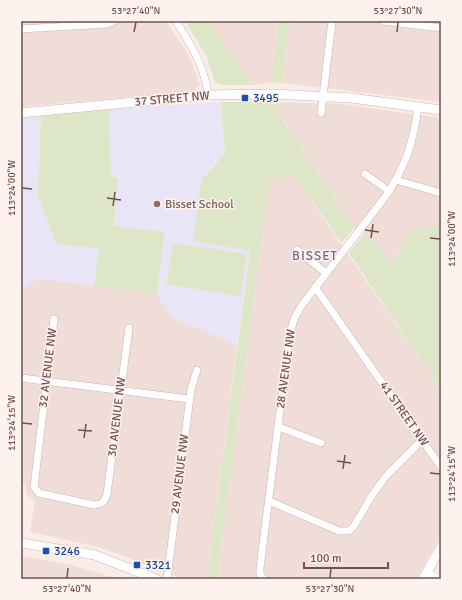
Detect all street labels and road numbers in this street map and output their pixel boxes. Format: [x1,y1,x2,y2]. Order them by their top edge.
street label: 37 STREET NW [134,88,210,110]
street label: 32 AVENUE NW [36,327,60,409]
street label: 28 AVENUE NW [273,328,299,410]
street label: 30 AVENUE NW [105,376,129,458]
street label: 41 STREET NW [376,379,432,449]
street label: 29 AVENUE NW [168,433,192,515]

